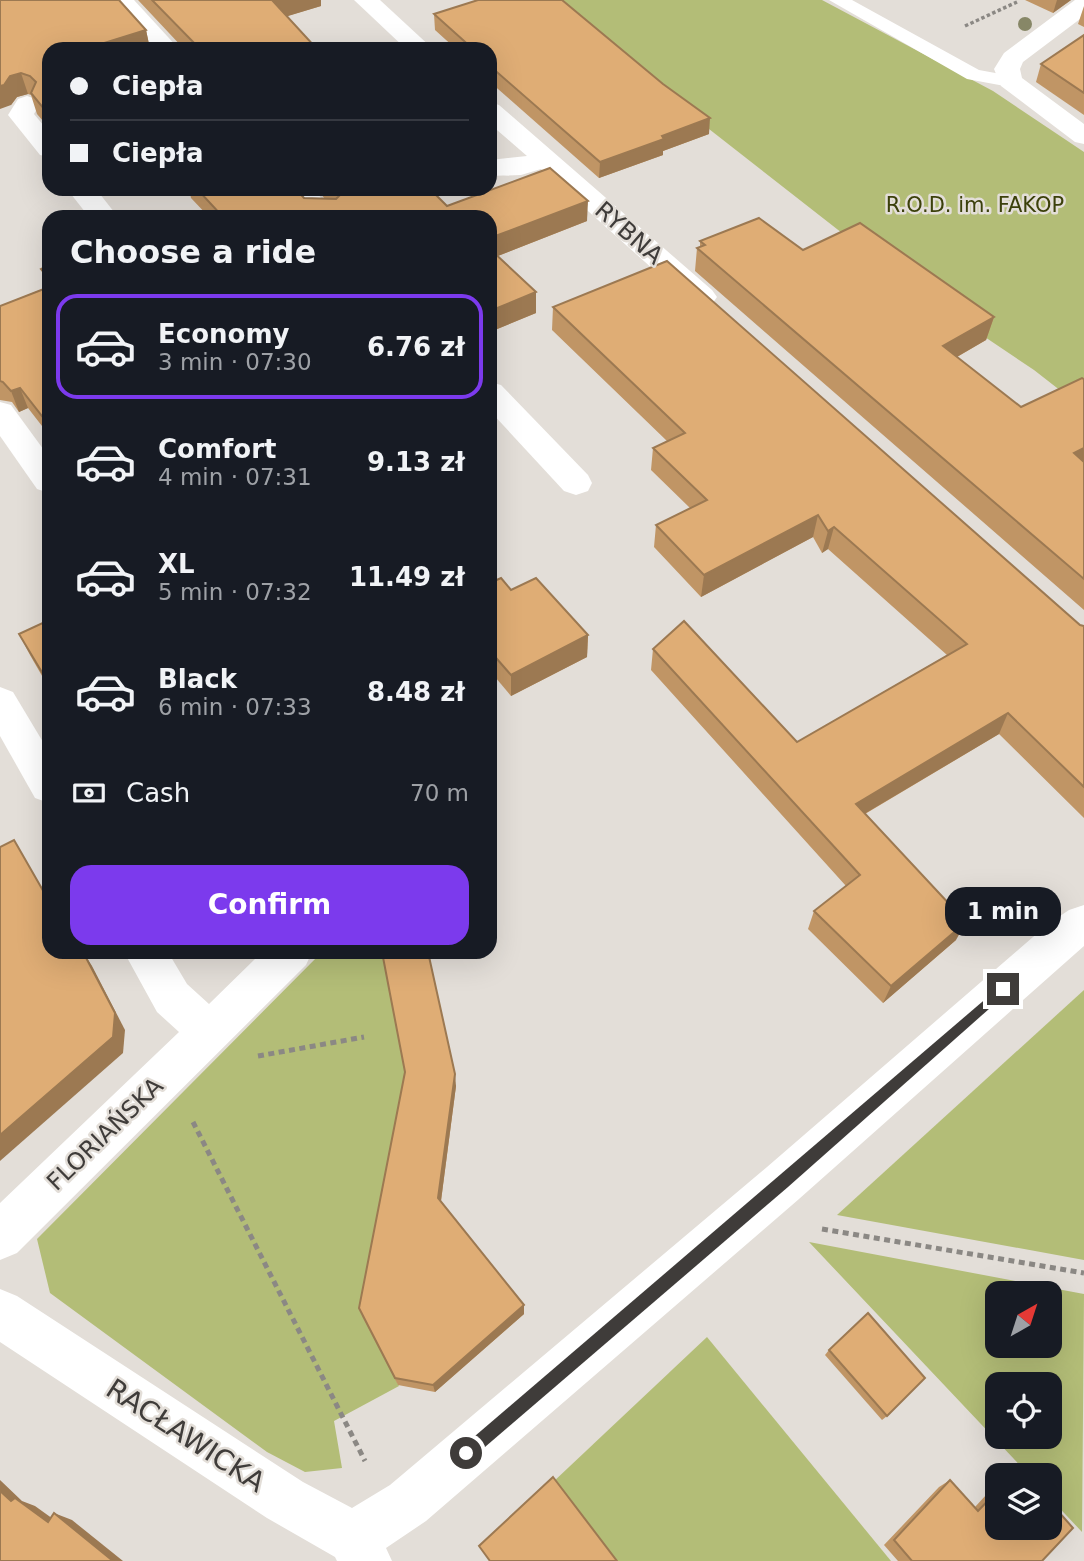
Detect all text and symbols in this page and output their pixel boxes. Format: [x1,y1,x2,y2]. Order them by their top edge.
text: Ciepła [112,71,203,101]
text: Ciepła [112,138,203,168]
park label: R.O.D. im. FAKOP [886,193,1064,217]
street label: RYBNA [589,196,669,270]
text: Choose a ride [70,233,316,271]
icon: car [74,315,137,378]
text: Economy [158,319,289,349]
text: 6.76 zł [367,332,465,362]
text: 3 min · 07:30 [158,349,312,375]
icon: car [74,430,137,493]
text: Comfort [158,434,276,464]
text: 9.13 zł [367,447,465,477]
text: 4 min · 07:31 [158,464,312,490]
icon: car [74,545,137,608]
text: XL [158,549,195,579]
text: 11.49 zł [349,562,465,592]
text: 5 min · 07:32 [158,579,312,605]
icon: car [74,660,137,723]
text: Black [158,664,237,694]
text: 8.48 zł [367,677,465,707]
text: 6 min · 07:33 [158,694,312,720]
icon: cash [70,774,108,812]
text: Cash [126,778,190,808]
text: 70 m [410,780,469,806]
button: Confirm [70,865,469,945]
callout: 1 min [945,888,1061,936]
text: 1 min [967,898,1039,924]
route end [987,973,1019,1005]
street label: FLORIAŃSKA [41,1071,169,1196]
north arrow [985,1281,1062,1358]
map controls [985,1281,1062,1540]
street label: RACŁAWICKA [100,1372,271,1499]
button: locate [985,1372,1062,1449]
route start [450,1437,482,1469]
button: layers [985,1463,1062,1540]

